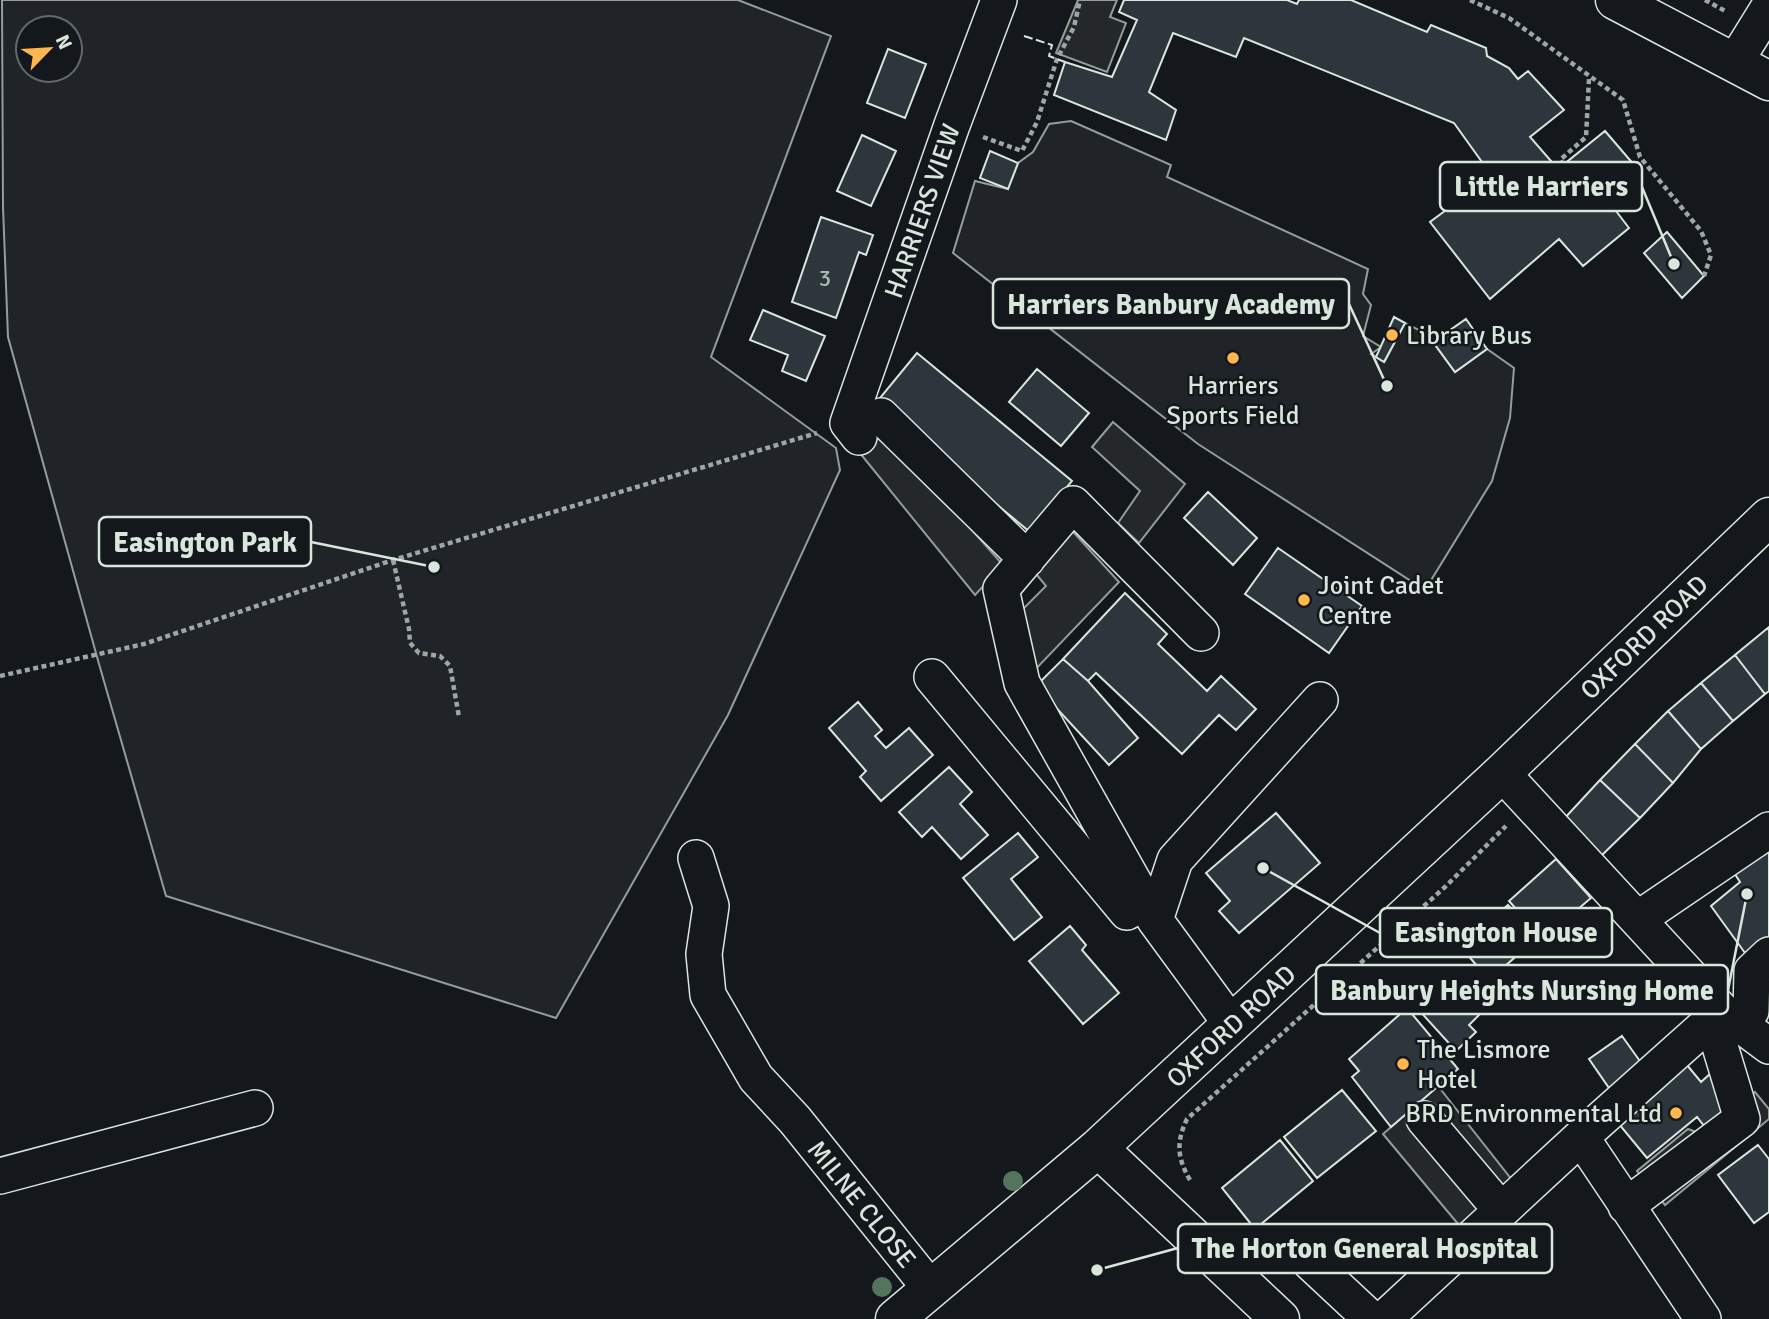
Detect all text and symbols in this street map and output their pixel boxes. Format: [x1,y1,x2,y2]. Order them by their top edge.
north arrow [14,14,84,84]
text: N [50,31,77,53]
street label: HARRIERS VIEW [878,120,968,303]
callout: Little Harriers [1440,162,1642,211]
text: Little Harriers [1454,170,1628,204]
house number: 3 [819,264,831,293]
callout: Harriers Banbury Academy [993,279,1349,328]
text: Harriers Banbury Academy [1007,288,1335,322]
place label: Library Bus [1406,320,1532,352]
marker: Library Bus [1384,327,1400,343]
marker: Harriers Sports Field [1225,350,1241,366]
place label: Harriers Sports Field [1167,370,1299,432]
callout: Easington Park [99,517,311,566]
text: Easington Park [113,526,297,560]
street label: OXFORD ROAD [1574,569,1715,707]
place label: Joint Cadet Centre [1318,570,1444,632]
marker: Joint Cadet Centre [1296,592,1312,608]
callout: Easington House [1380,908,1612,957]
text: Easington House [1394,916,1598,950]
street label: OXFORD ROAD [1160,959,1303,1095]
callout: Banbury Heights Nursing Home [1316,965,1728,1014]
text: Banbury Heights Nursing Home [1330,974,1714,1008]
place label: The Lismore Hotel [1417,1034,1551,1096]
marker: The Lismore Hotel [1395,1056,1411,1072]
place label: BRD Environmental Ltd [1405,1098,1662,1130]
marker: BRD Environmental Ltd [1668,1105,1684,1121]
street label: MILNE CLOSE [800,1134,922,1275]
callout: The Horton General Hospital [1178,1224,1552,1273]
text: The Horton General Hospital [1192,1232,1539,1266]

